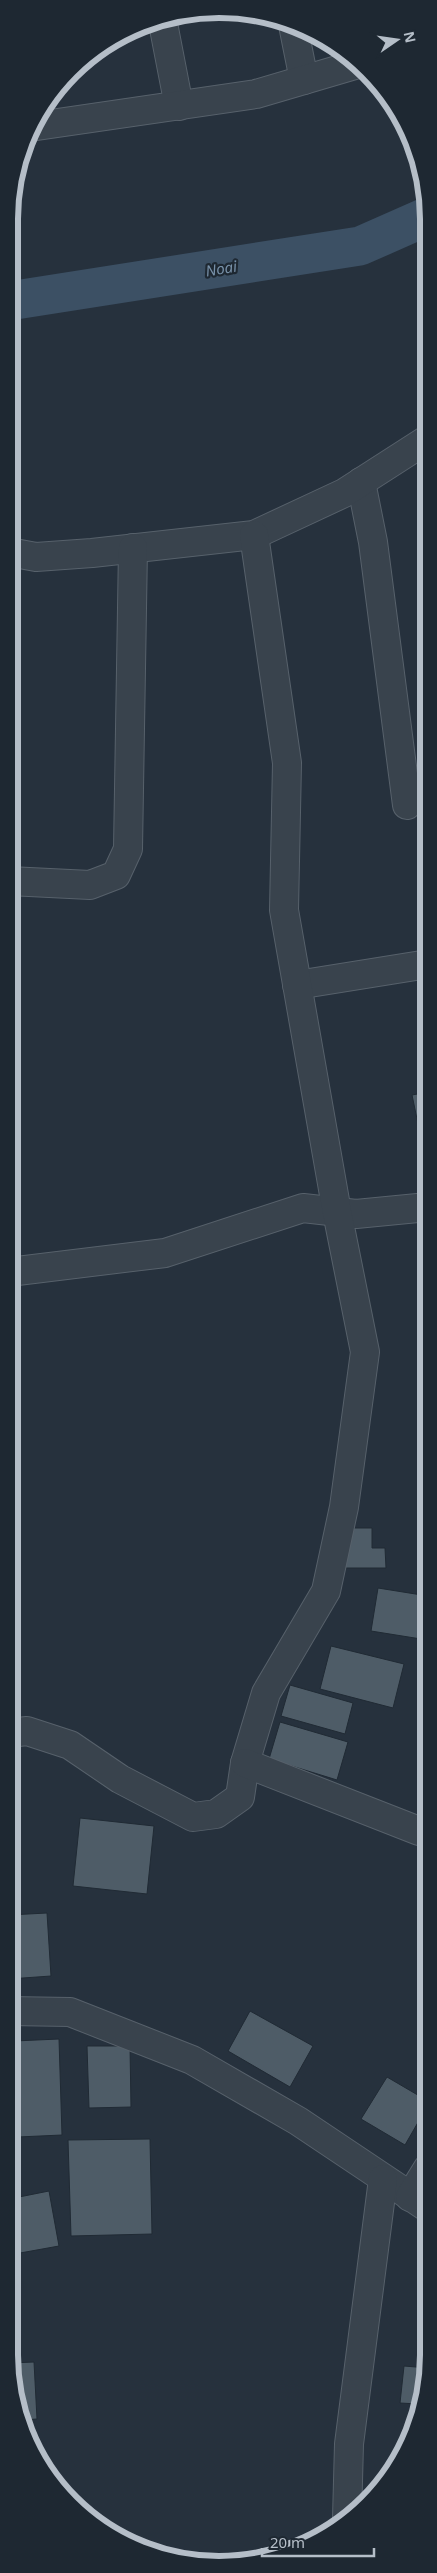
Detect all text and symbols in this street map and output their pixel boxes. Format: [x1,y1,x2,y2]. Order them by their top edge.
north arrow [372,15,422,65]
text: N [400,29,421,45]
water label: Noai [204,255,239,280]
scale bar [262,2526,374,2558]
text: 20 m [270,2532,305,2552]

